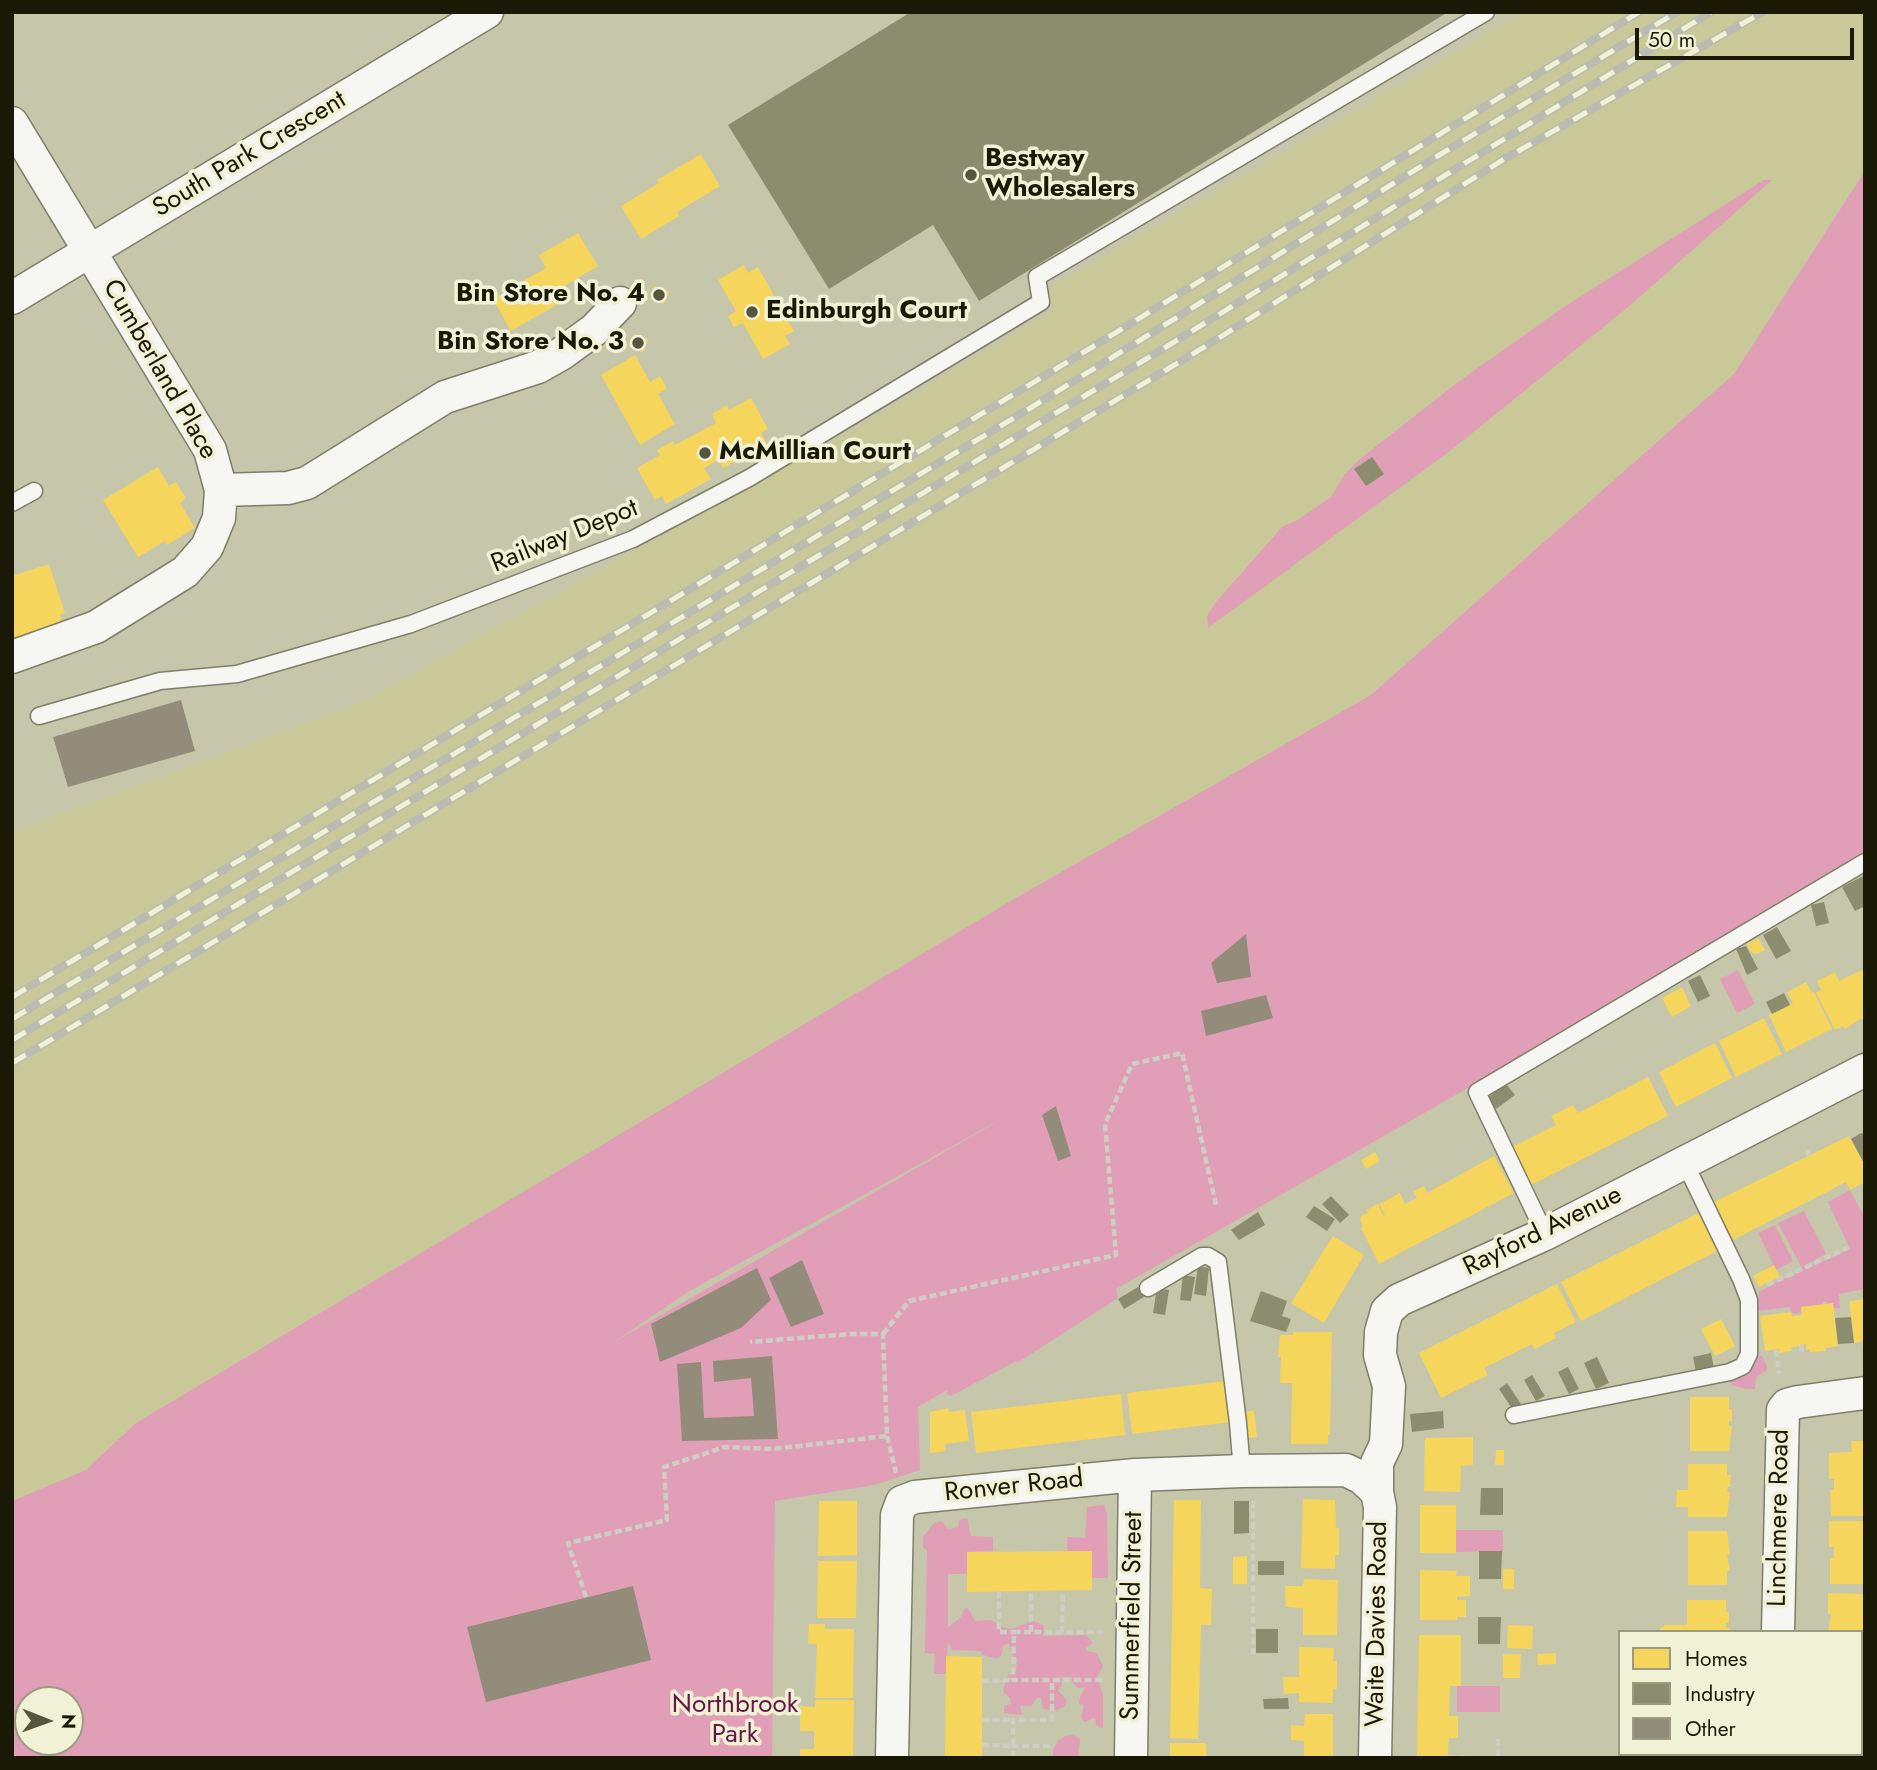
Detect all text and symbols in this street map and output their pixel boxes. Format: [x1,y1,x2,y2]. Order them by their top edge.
scale bar [1639,14,1858,58]
text: 50 m [1648,25,1695,55]
street label: South Park Crescent [148,85,352,225]
place label: Bestway Wholesalers [985,144,1135,206]
marker: Bestway Wholesalers [963,167,979,183]
street label: Cumberland Place [95,275,223,465]
place label: Bin Store No. 4 [456,279,645,311]
marker: Bin Store No. 4 [651,287,667,303]
place label: Edinburgh Court [766,296,967,328]
marker: Edinburgh Court [744,304,760,320]
place label: Bin Store No. 3 [437,327,624,359]
marker: Bin Store No. 3 [630,335,646,351]
place label: McMillian Court [719,437,911,469]
marker: McMillian Court [697,445,713,461]
street label: Railway Depot [487,493,643,581]
street label: Rayford Avenue [1459,1180,1627,1284]
street label: Linchmere Road [1763,1429,1797,1607]
street label: Ronver Road [943,1464,1085,1510]
street label: Summerfield Street [1116,1511,1150,1721]
street label: Waite Davies Road [1361,1521,1395,1727]
legend [1618,1630,1863,1756]
text: Homes [1685,1644,1747,1674]
text: Industry [1685,1679,1755,1709]
north arrow [14,1686,84,1756]
park label: Northbrook Park [672,1690,798,1752]
text: N [55,1714,82,1729]
text: Other [1685,1714,1736,1744]

